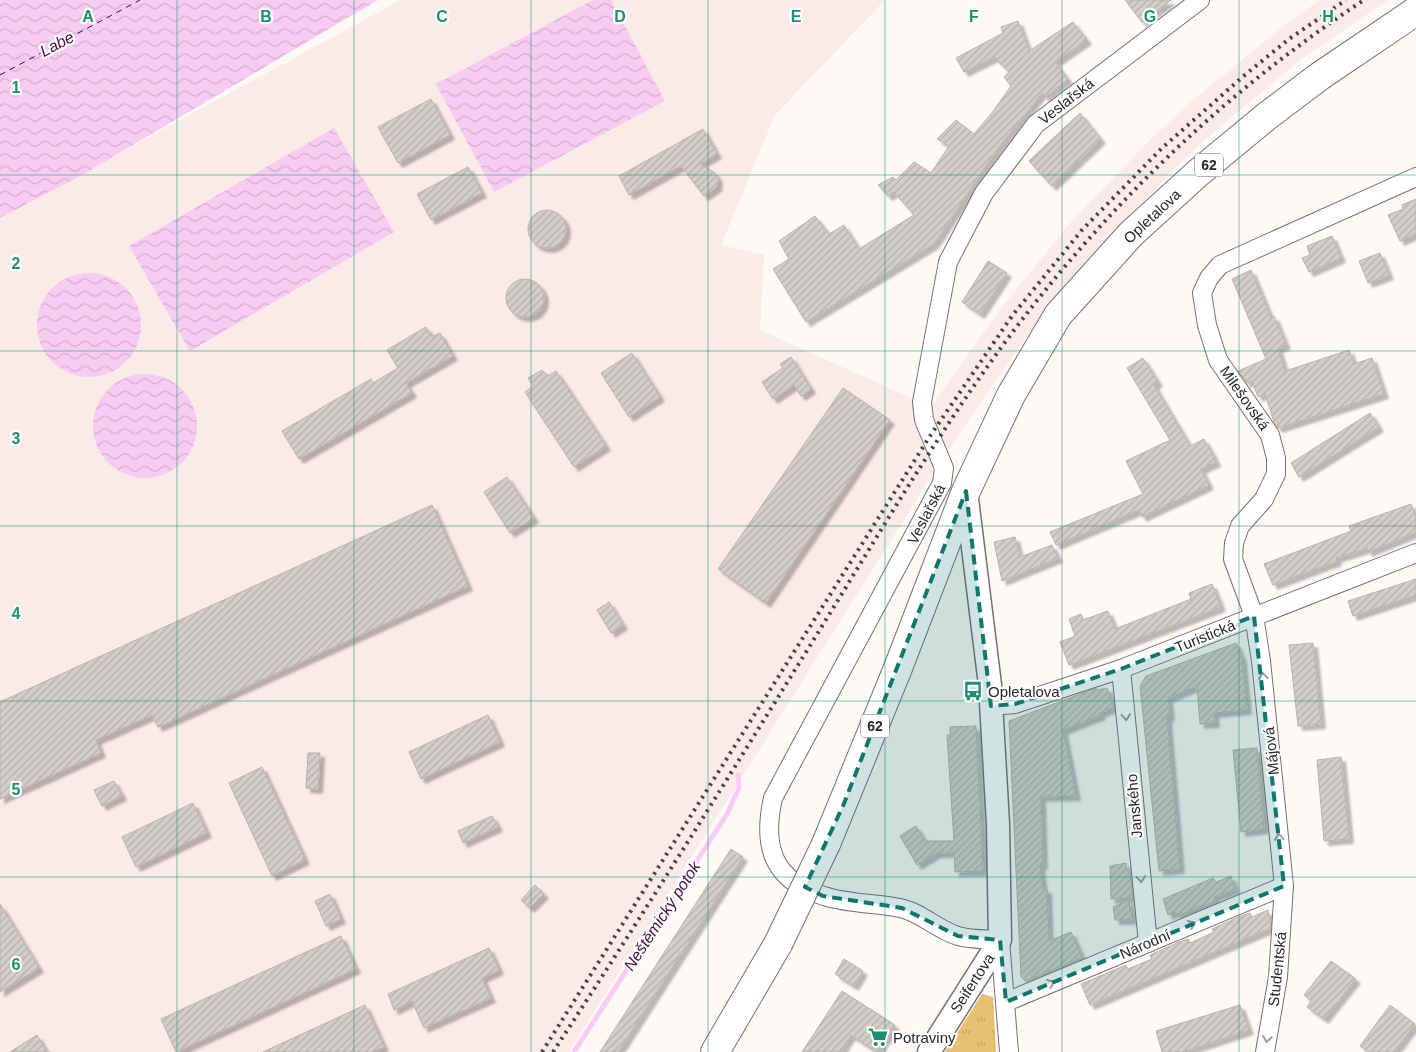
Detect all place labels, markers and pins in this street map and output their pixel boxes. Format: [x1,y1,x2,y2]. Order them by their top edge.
bus stop icon: Opletalova [962,680,984,702]
place label: Opletalova [988,683,1060,700]
supermarket icon: Potraviny [867,1026,889,1048]
place label: Potraviny [893,1029,956,1046]

